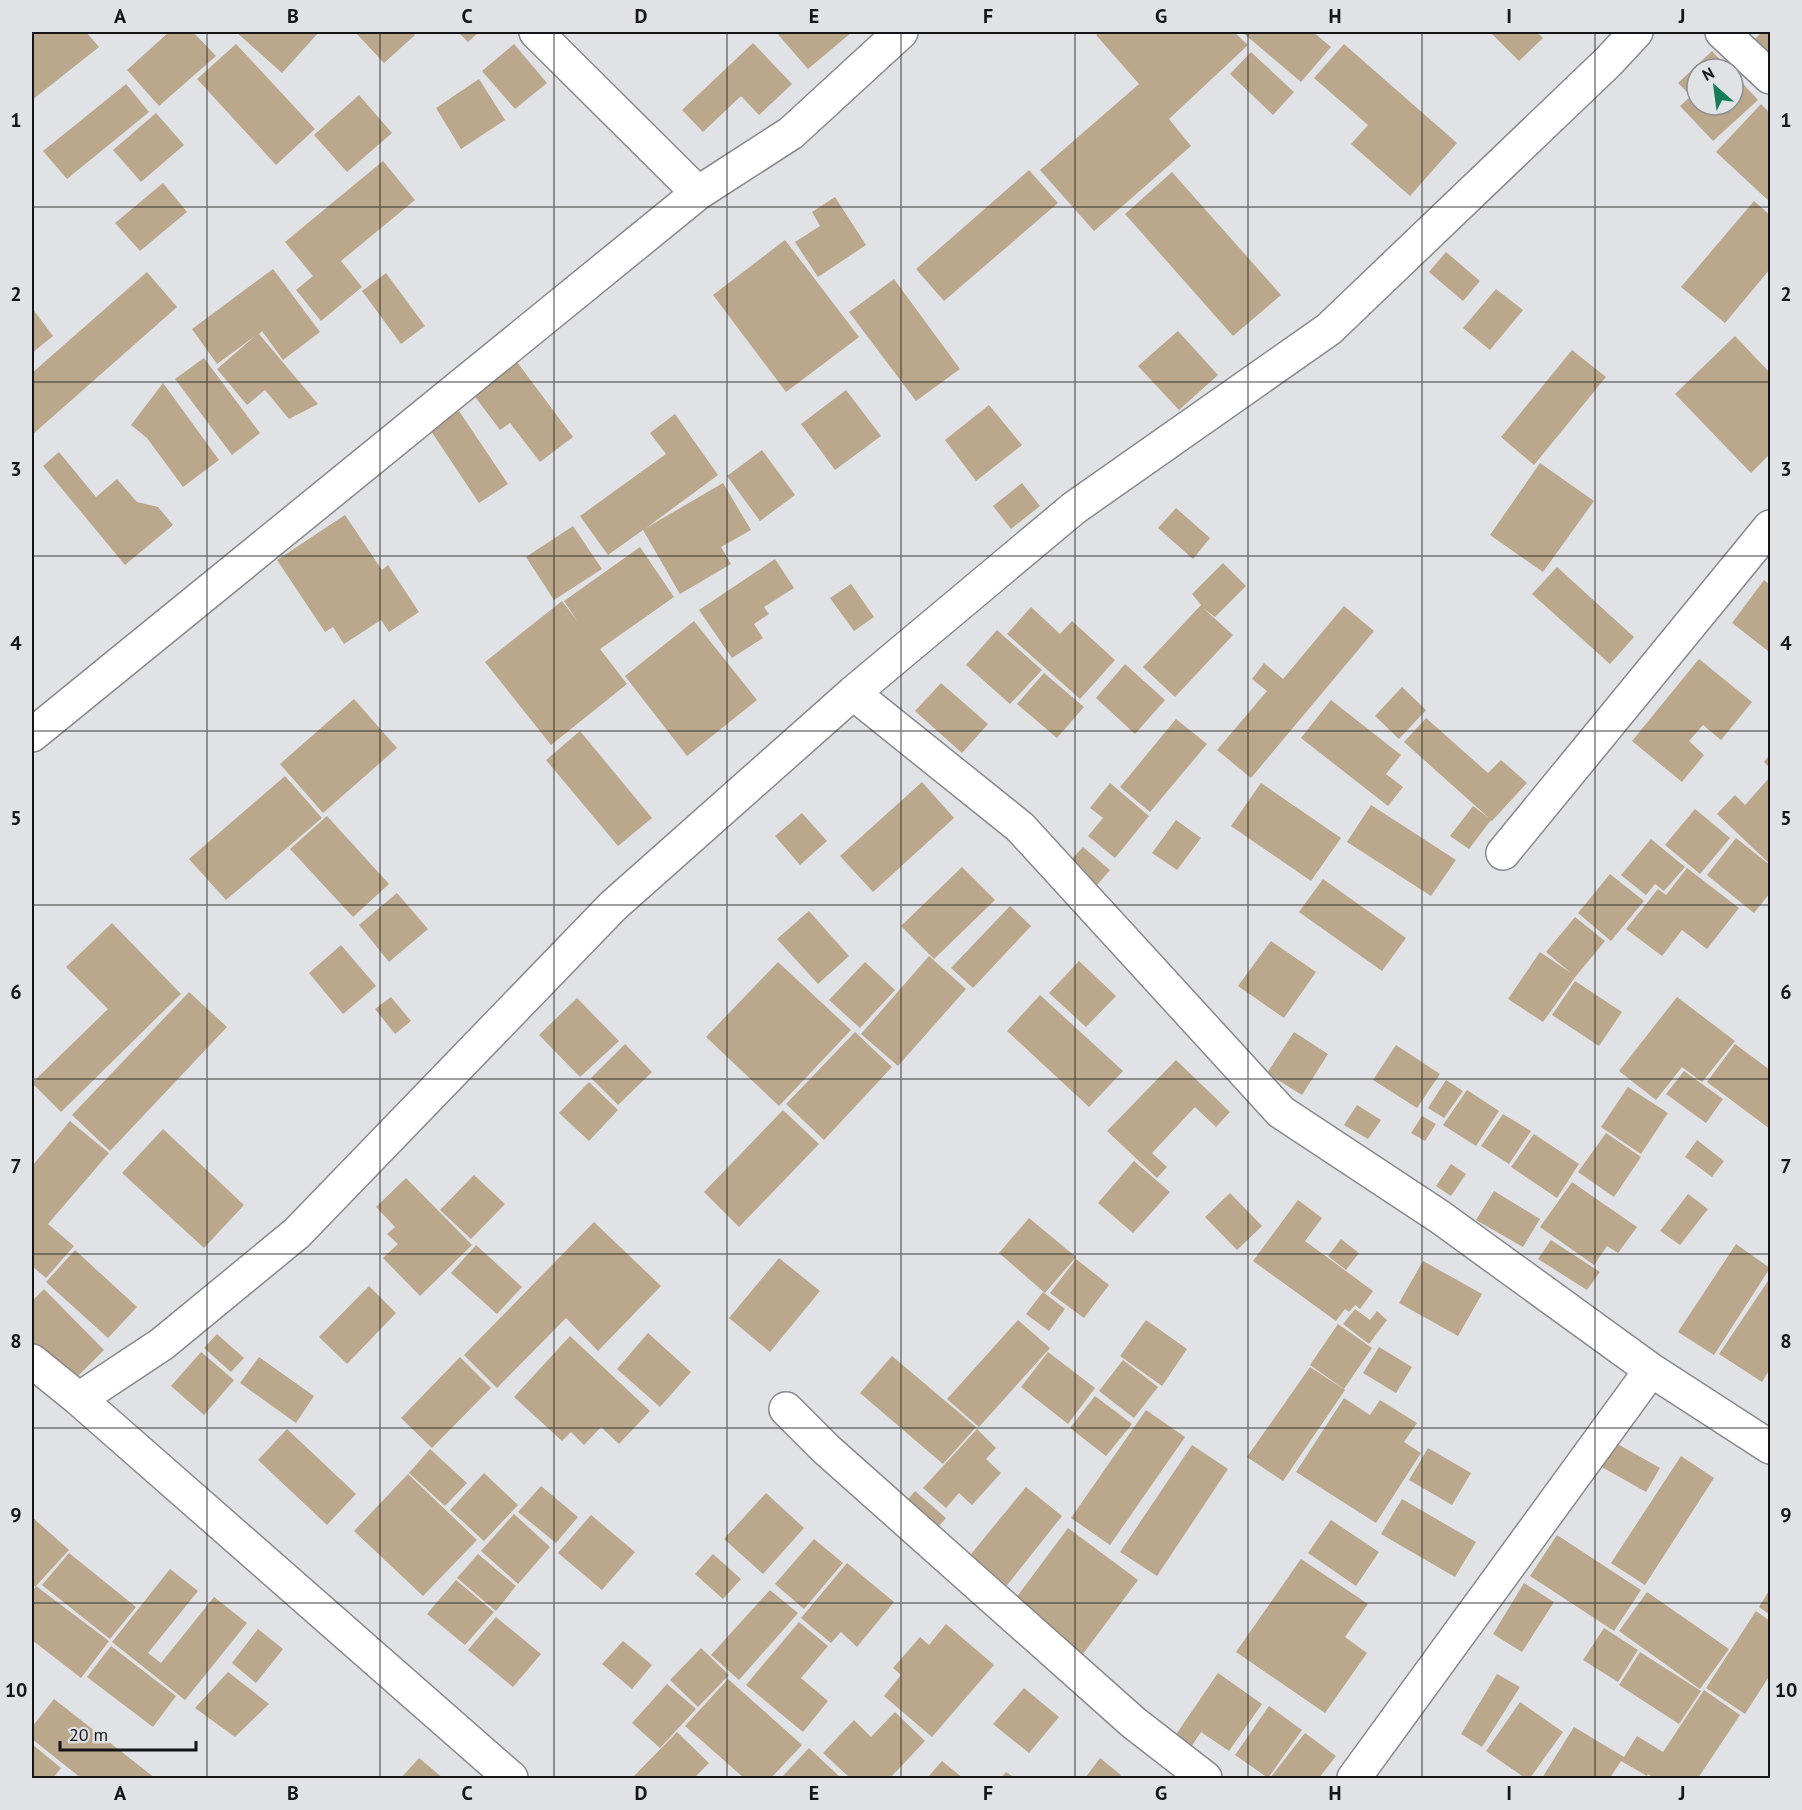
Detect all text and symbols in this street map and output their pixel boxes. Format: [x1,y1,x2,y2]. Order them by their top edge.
text: A [114,3,127,29]
text: B [287,3,299,29]
text: C [461,3,473,29]
text: D [635,3,648,29]
text: E [809,3,819,29]
text: F [983,3,993,29]
text: G [1155,3,1167,29]
text: H [1328,3,1342,29]
text: I [1506,3,1512,29]
text: J [1678,3,1685,29]
north arrow [1685,57,1745,117]
text: N [1699,62,1717,85]
text: 1 [10,107,22,133]
text: 1 [1780,107,1792,133]
text: 2 [10,281,22,307]
text: 2 [1780,281,1792,307]
text: 3 [10,456,22,482]
text: 3 [1780,456,1792,482]
text: 4 [10,630,22,656]
text: 4 [1780,630,1792,656]
text: 5 [10,805,22,831]
text: 5 [1780,805,1792,831]
text: 6 [10,979,22,1005]
text: 6 [1780,979,1792,1005]
text: 7 [10,1153,22,1179]
text: 7 [1780,1153,1792,1179]
text: 8 [10,1328,22,1354]
text: 8 [1780,1328,1792,1354]
text: 9 [10,1502,22,1528]
text: 9 [1780,1502,1792,1528]
text: 10 [5,1677,27,1703]
text: 10 [1775,1677,1797,1703]
scale bar [60,1714,196,1752]
text: 20 m [69,1723,108,1746]
text: A [114,1780,127,1806]
text: B [287,1780,299,1806]
text: C [461,1780,473,1806]
text: D [635,1780,648,1806]
text: E [809,1780,819,1806]
text: F [983,1780,993,1806]
text: G [1155,1780,1167,1806]
text: H [1328,1780,1342,1806]
text: I [1506,1780,1512,1806]
text: J [1678,1780,1685,1806]

